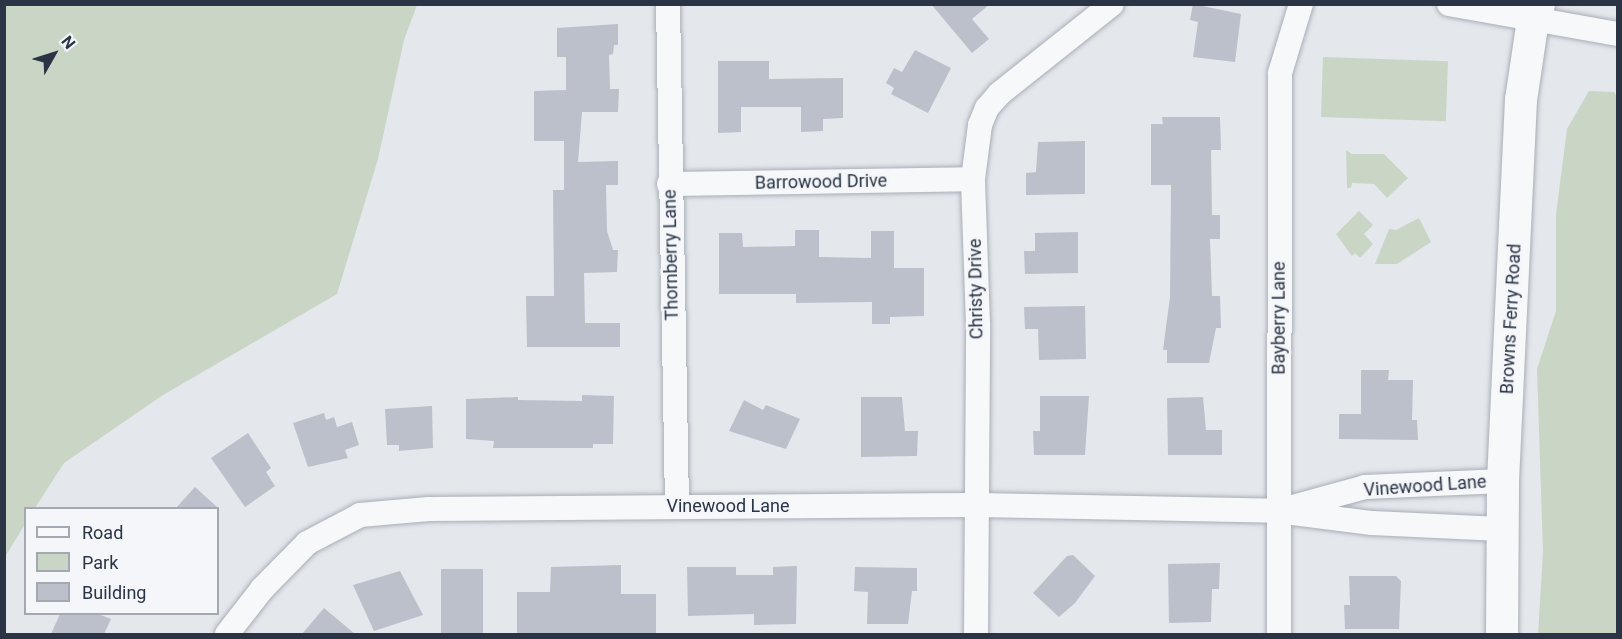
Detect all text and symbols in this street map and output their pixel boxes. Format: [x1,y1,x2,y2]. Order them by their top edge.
north arrow [24,24,84,84]
text: N [57,32,79,53]
street label: Barrowood Drive [755,170,887,194]
street label: Thornberry Lane [659,189,683,321]
street label: Christy Drive [964,238,988,340]
street label: Browns Ferry Road [1496,243,1526,395]
street label: Bayberry Lane [1268,261,1290,375]
street label: Vinewood Lane [1363,471,1487,501]
street label: Vinewood Lane [667,495,789,517]
legend [24,507,219,615]
text: Road [82,522,123,543]
text: Park [82,552,118,573]
text: Building [82,582,146,603]

